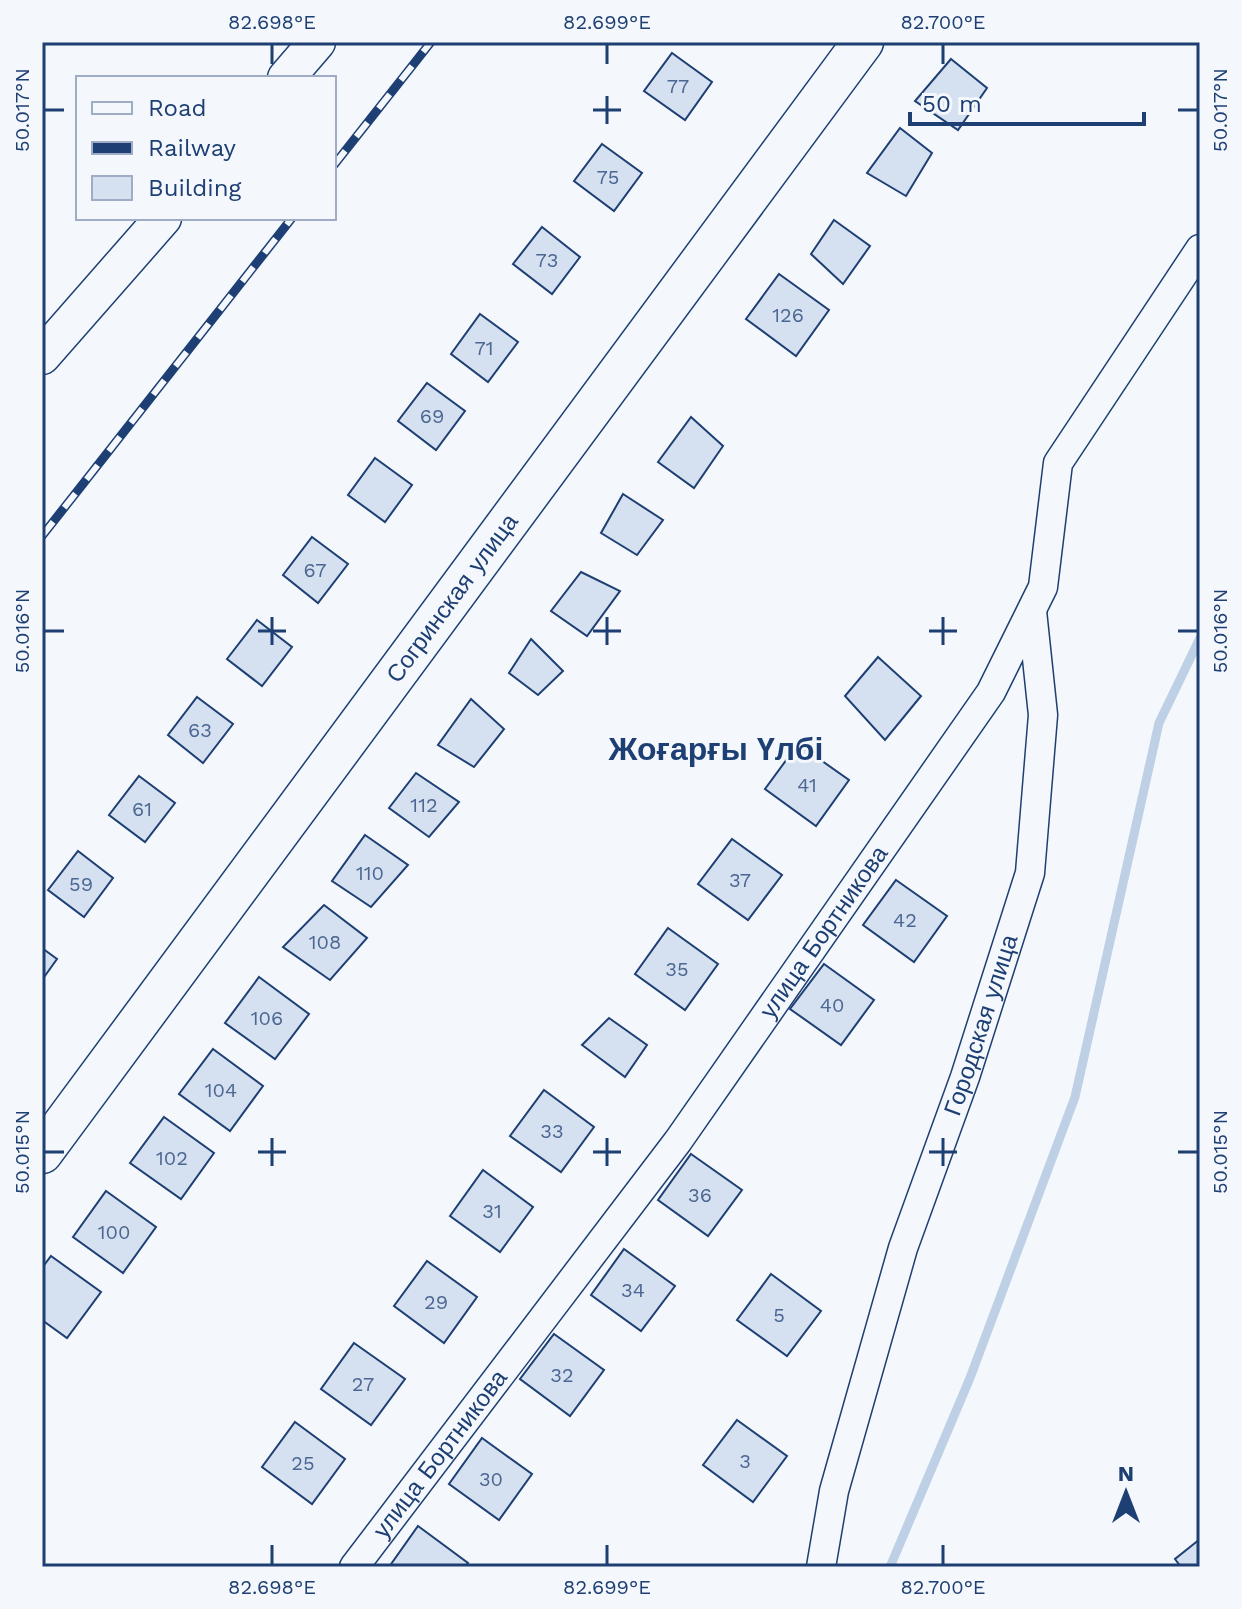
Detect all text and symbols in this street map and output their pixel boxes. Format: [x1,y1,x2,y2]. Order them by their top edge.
text: 82.698°E [228,10,316,34]
text: 82.699°E [563,10,651,34]
text: 82.700°E [900,10,986,34]
text: 50.017°N [10,68,34,152]
text: 50.017°N [1208,68,1232,152]
house number: 77 [667,74,689,98]
legend [76,76,336,220]
scale bar [910,76,1144,126]
text: 50 m [922,90,982,118]
text: Road [148,94,207,122]
text: Railway [148,134,237,162]
house number: 75 [597,165,619,189]
text: Building [148,174,241,202]
house number: 73 [536,248,558,272]
house number: 126 [772,303,804,327]
house number: 71 [474,336,494,360]
house number: 69 [420,404,444,428]
street label: Согринская улица [380,508,524,688]
house number: 67 [303,558,327,582]
text: 50.016°N [10,589,34,673]
text: 50.016°N [1208,589,1232,673]
house number: 63 [188,718,212,742]
district label: Жоғарғы Үлбі [608,730,823,768]
house number: 41 [797,773,817,797]
house number: 112 [410,793,438,817]
house number: 61 [132,797,152,821]
street label: улица Бортникова [754,840,894,1024]
house number: 110 [356,861,384,885]
house number: 37 [729,868,751,892]
house number: 59 [69,872,93,896]
house number: 42 [893,908,917,932]
house number: 108 [309,930,341,954]
street label: Городская улица [938,930,1024,1119]
house number: 35 [665,957,689,981]
house number: 40 [820,993,844,1017]
house number: 106 [251,1006,283,1030]
house number: 104 [205,1078,237,1102]
text: 50.015°N [10,1110,34,1194]
text: 50.015°N [1208,1110,1232,1194]
house number: 33 [540,1119,564,1143]
house number: 102 [156,1146,188,1170]
house number: 36 [688,1183,712,1207]
house number: 31 [482,1199,502,1223]
house number: 100 [98,1220,130,1244]
house number: 34 [621,1278,645,1302]
house number: 29 [424,1290,448,1314]
house number: 5 [773,1303,785,1327]
house number: 32 [550,1363,574,1387]
street label: улица Бортникова [367,1364,513,1544]
house number: 27 [352,1372,374,1396]
house number: 3 [739,1449,751,1473]
house number: 25 [291,1451,315,1475]
north arrow [1086,1453,1166,1533]
text: N [1118,1461,1134,1486]
house number: 30 [479,1467,503,1491]
text: 82.698°E [228,1575,316,1599]
text: 82.699°E [563,1575,651,1599]
text: 82.700°E [900,1575,986,1599]

